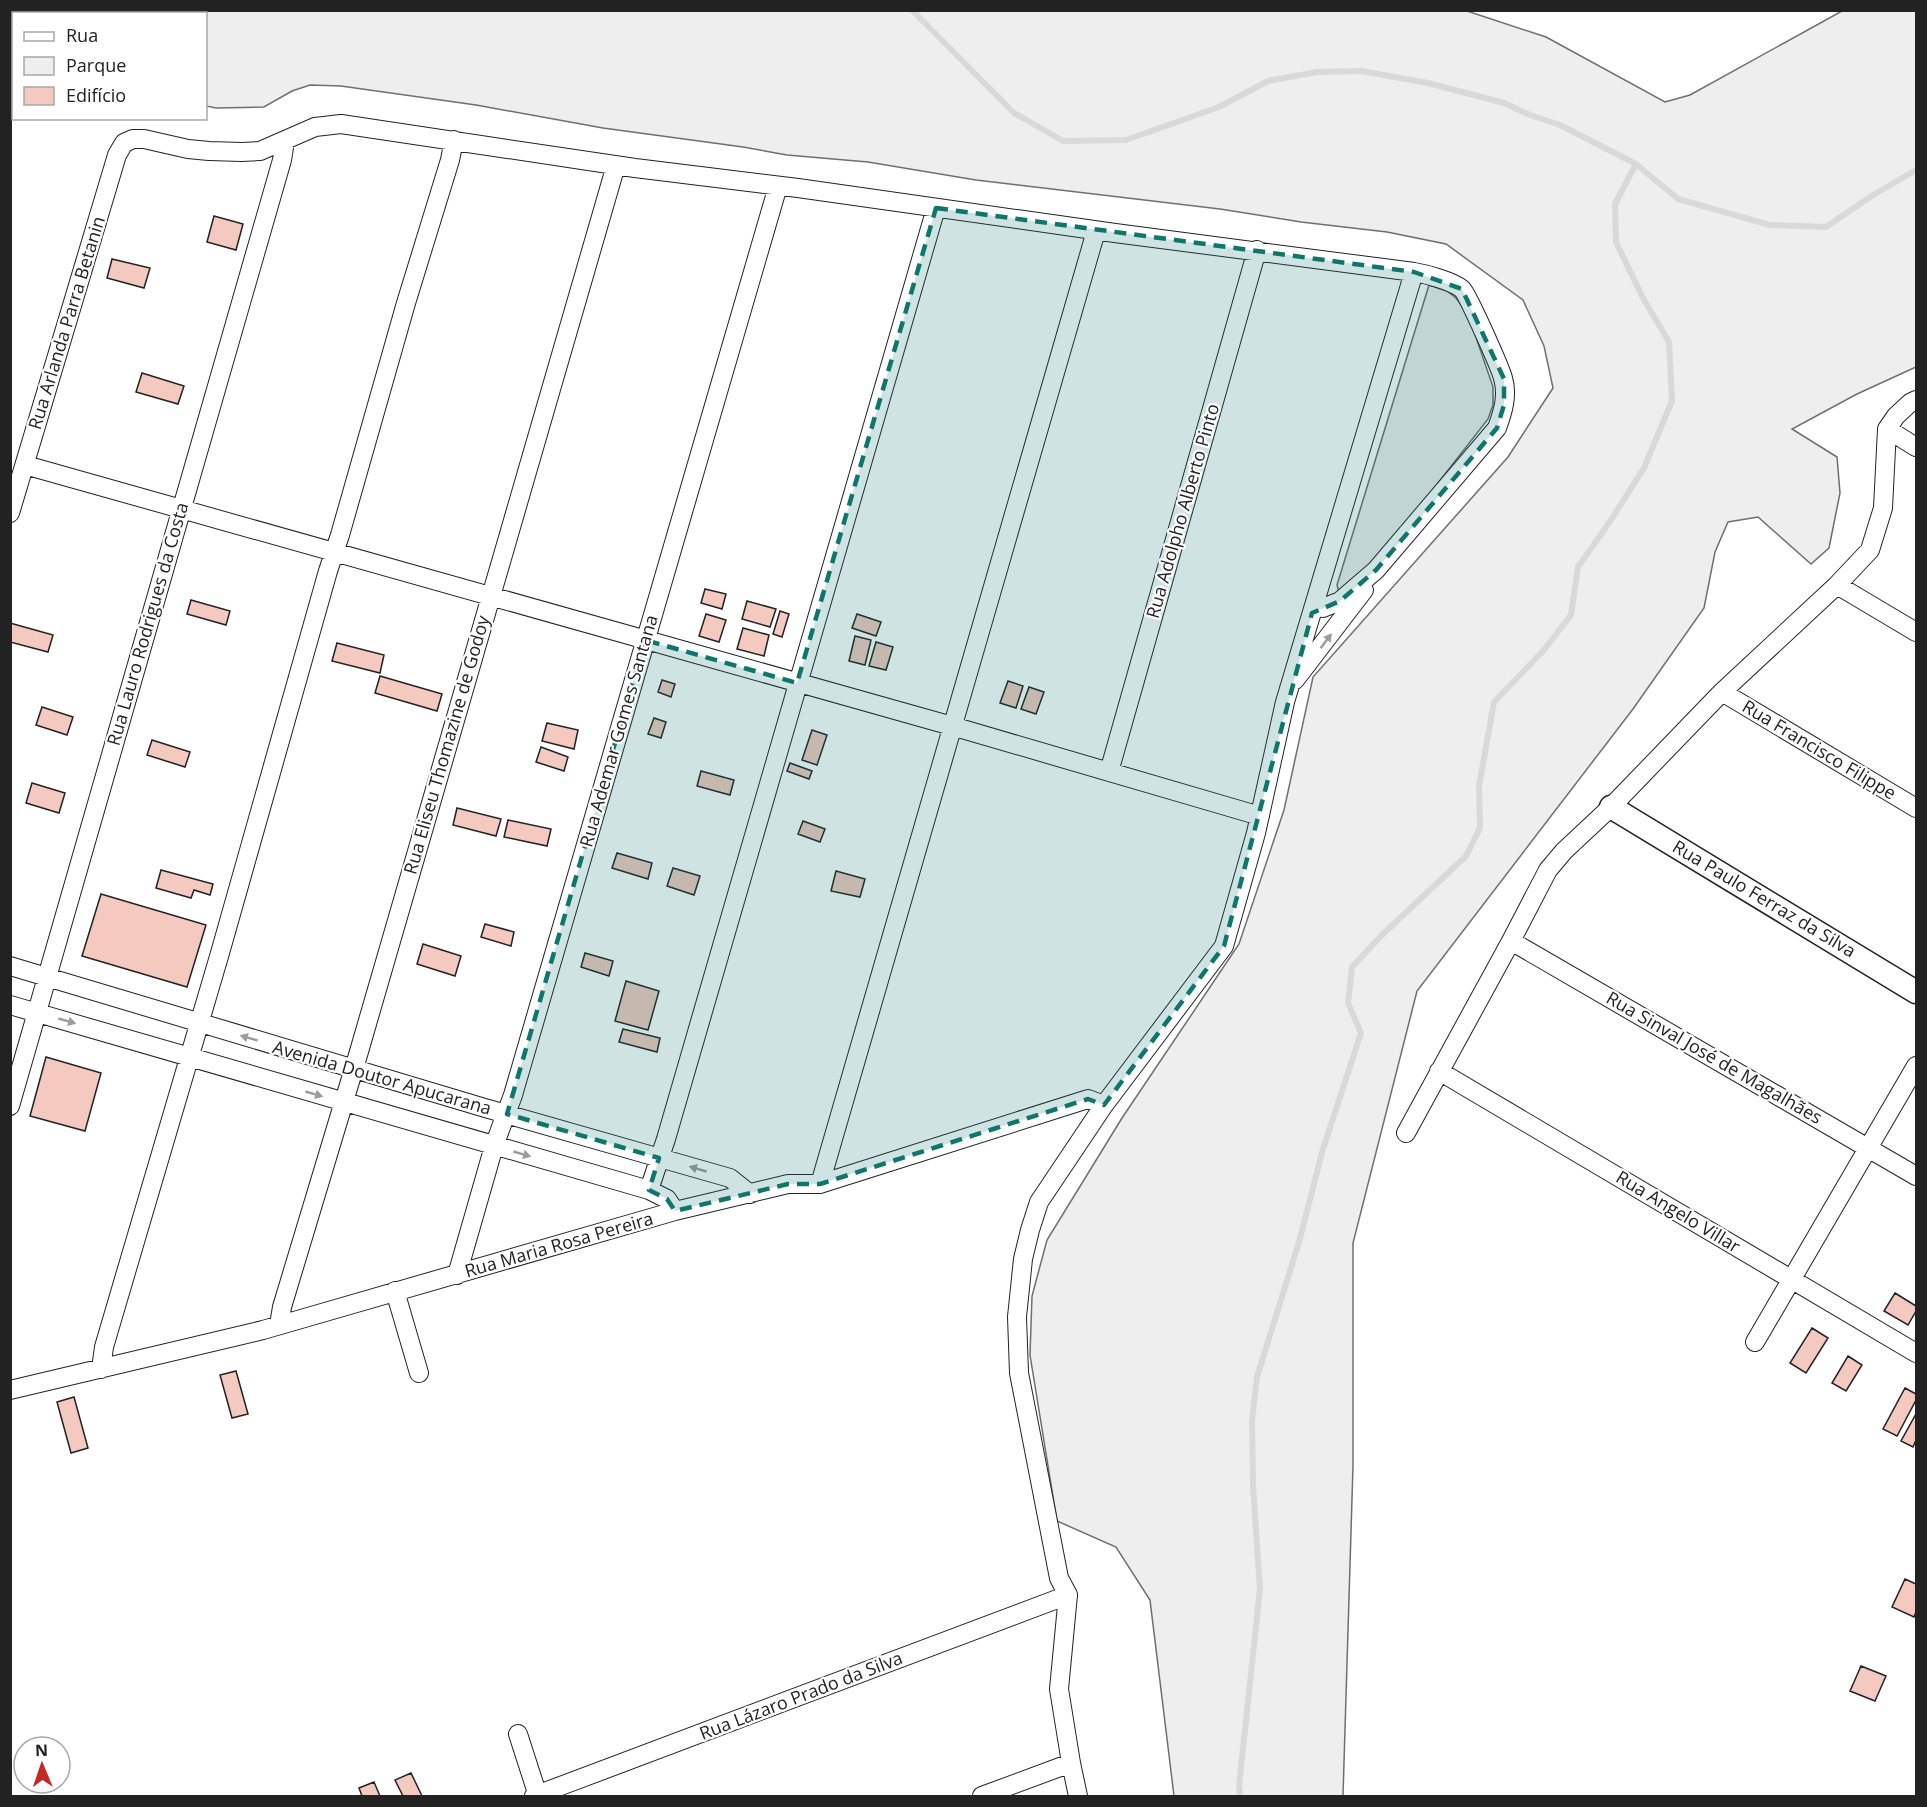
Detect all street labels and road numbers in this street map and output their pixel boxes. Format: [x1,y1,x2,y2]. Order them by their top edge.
street label: Rua Arlanda Parra Betanin [22,213,110,432]
street label: Rua Adolpho Alberto Pinto [1140,401,1224,621]
street label: Rua Lauro Rodrigues da Costa [101,499,193,748]
street label: Rua Eliseu Thomazine de Godoy [398,612,495,877]
street label: Rua Ademar Gomes Santana [573,612,663,850]
street label: Rua Francisco Filippe [1738,694,1901,805]
street label: Rua Paulo Ferraz da Silva [1668,834,1861,962]
street label: Rua Sinval José de Magalhães [1602,985,1827,1129]
street label: Avenida Doutor Apucarana [270,1034,494,1120]
street label: Rua Angelo Villar [1612,1165,1746,1258]
street label: Rua Maria Rosa Pereira [462,1206,656,1282]
street label: Rua Lázaro Prado da Silva [696,1645,906,1745]

